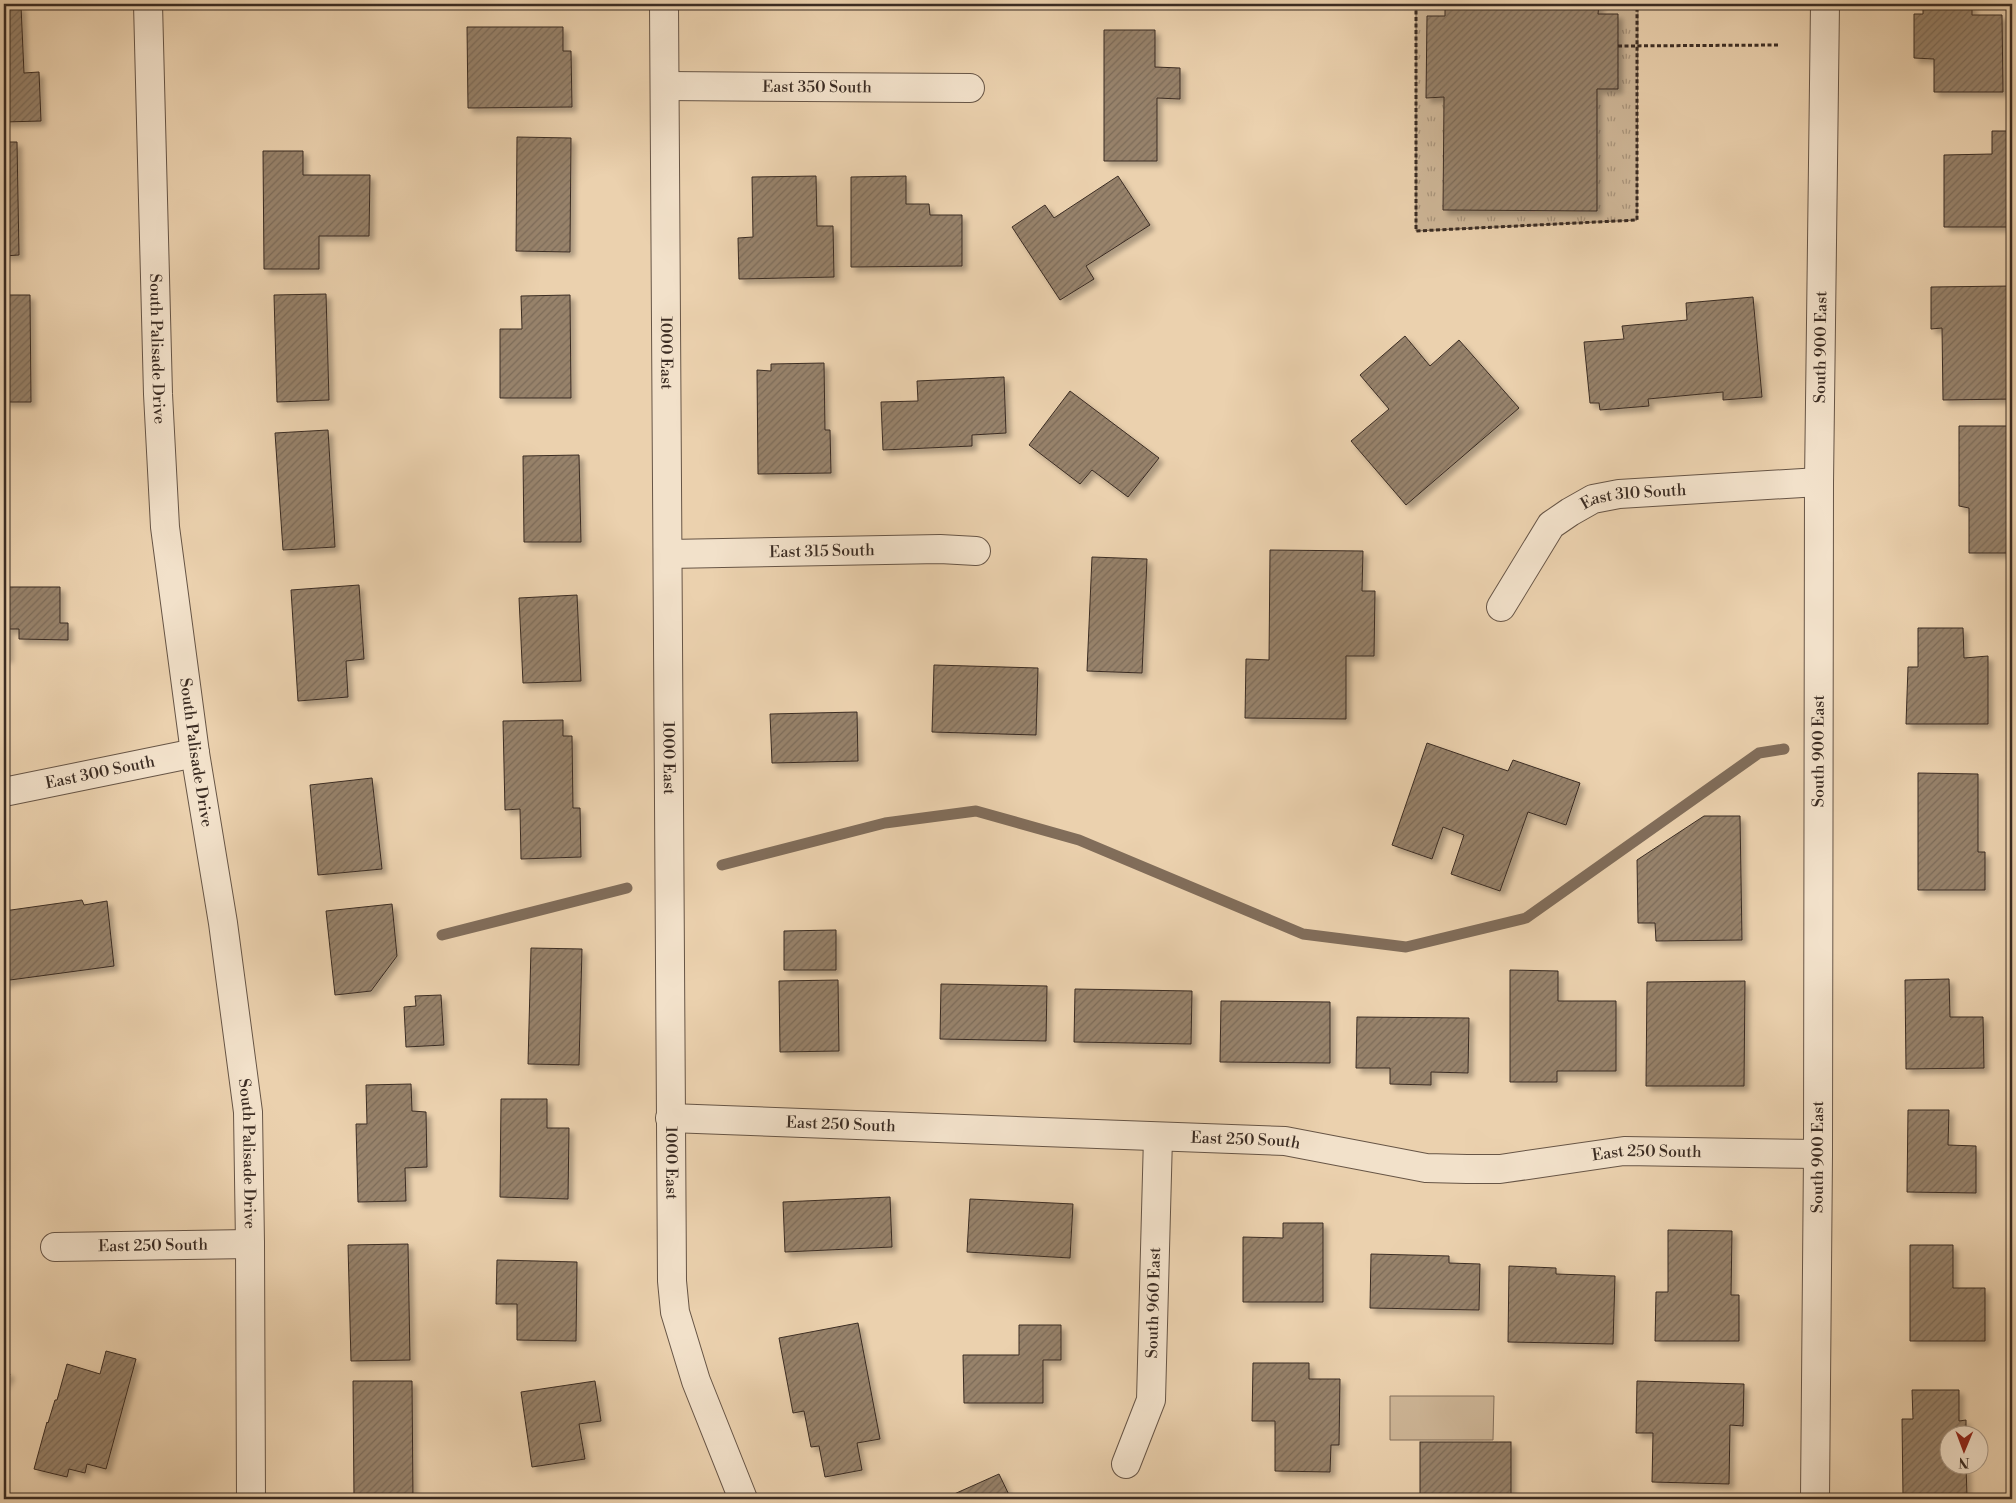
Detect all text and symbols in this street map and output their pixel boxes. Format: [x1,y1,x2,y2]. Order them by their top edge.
street label: East 350 South [762,77,872,97]
street label: South Palisade Drive [145,273,170,425]
street label: South 900 East [1810,290,1831,403]
street label: 1000 East [656,316,676,390]
street label: East 310 South [1577,480,1687,514]
street label: East 315 South [769,540,875,562]
street label: South Palisade Drive [175,677,217,829]
street label: South 900 East [1809,695,1829,807]
street label: 1000 East [658,721,679,795]
street label: East 300 South [43,751,157,793]
street label: South Palisade Drive [234,1077,260,1229]
street label: South 900 East [1807,1101,1828,1213]
street label: East 250 South [786,1112,897,1136]
street label: 1000 East [661,1126,681,1200]
street label: East 250 South [1190,1127,1303,1154]
street label: East 250 South [1591,1141,1702,1166]
street label: East 250 South [98,1235,209,1256]
street label: South 960 East [1142,1247,1165,1359]
north arrow [1938,1426,1988,1476]
text: N [1958,1453,1969,1471]

